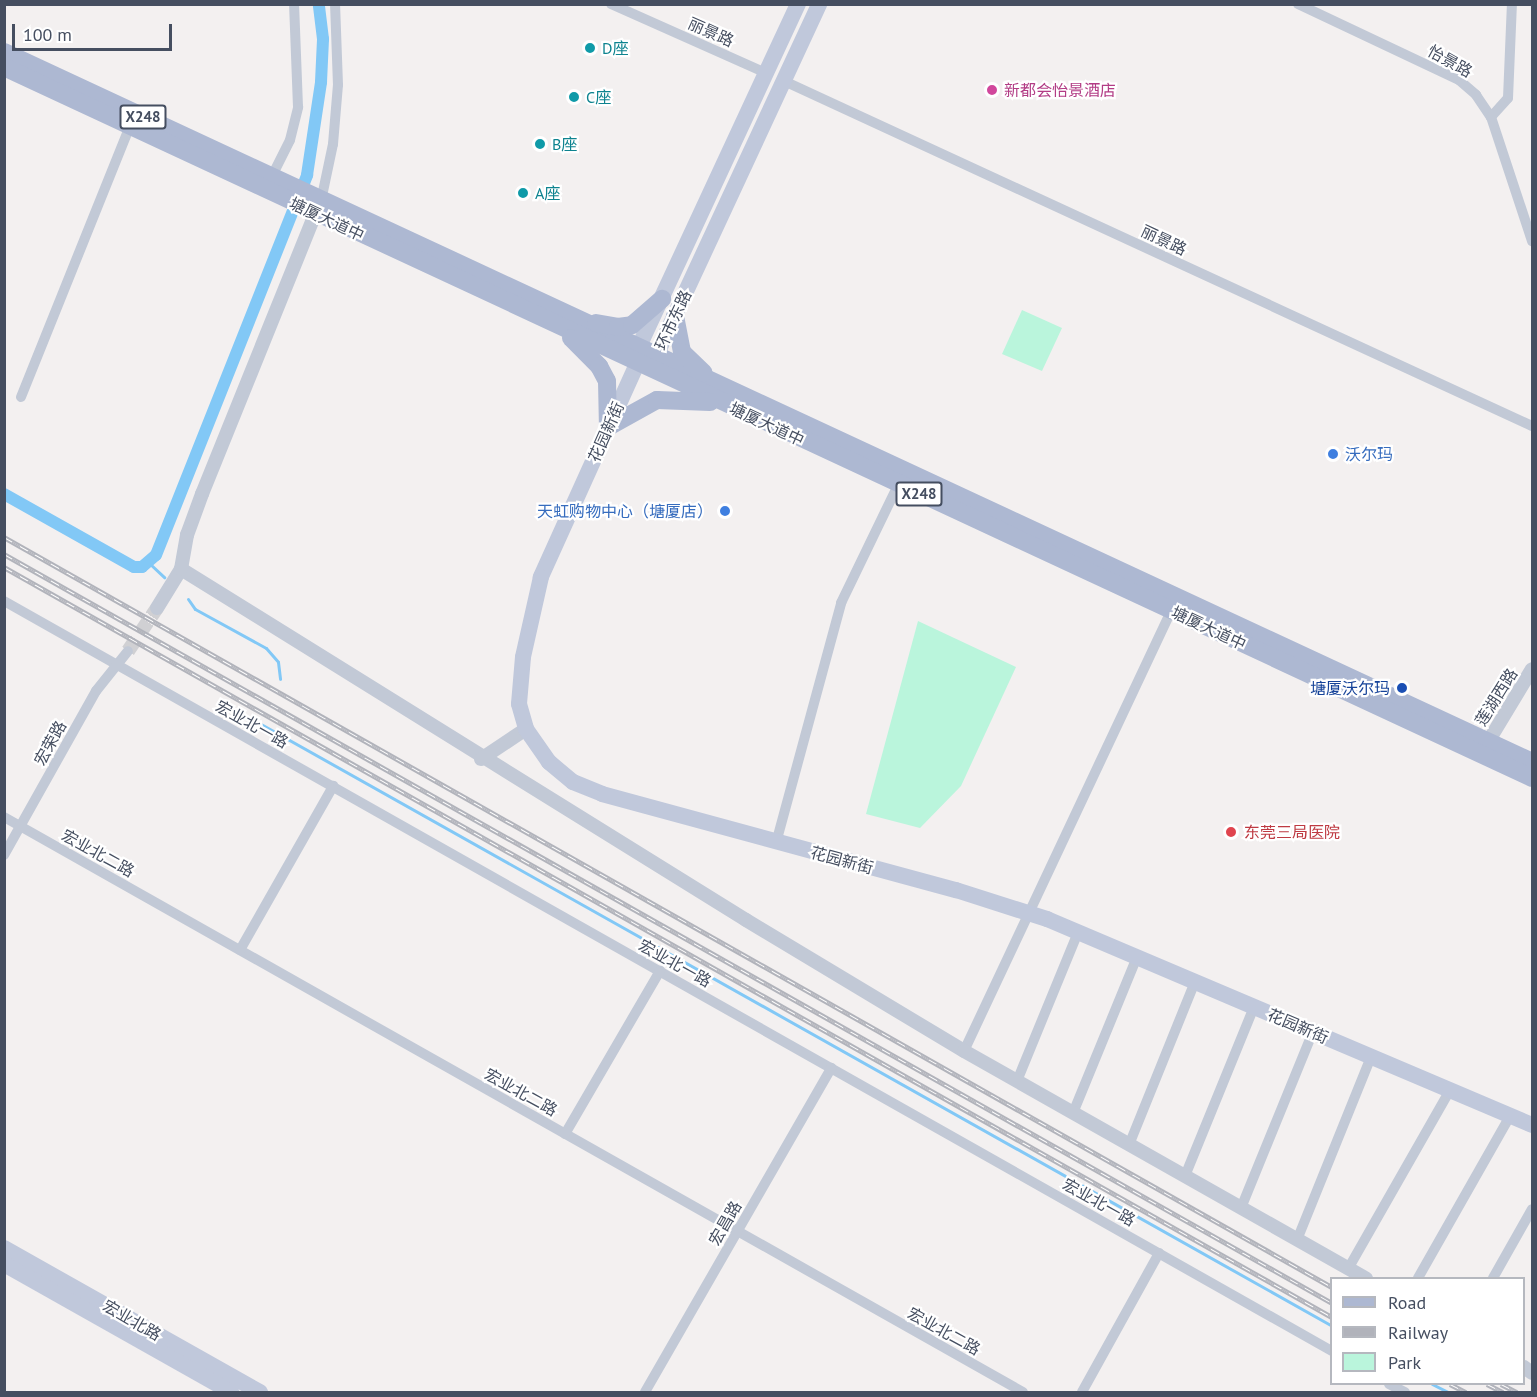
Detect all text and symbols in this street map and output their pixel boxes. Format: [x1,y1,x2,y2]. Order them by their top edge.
scale bar [15,12,176,50]
street label: 丽景路 [685,13,737,51]
text: 100 m [23,23,72,46]
place label: D座 [602,38,628,58]
marker: D座 [583,41,597,55]
street label: 怡景路 [1424,41,1476,81]
place label: 新都会怡景酒店 [1004,80,1116,100]
marker: 新都会怡景酒店 [985,83,999,97]
place label: C座 [586,87,611,107]
marker: C座 [567,90,581,104]
road number: X248 [119,105,167,129]
place label: B座 [552,134,577,154]
marker: B座 [533,137,547,151]
place label: A座 [535,183,560,203]
marker: A座 [516,186,530,200]
street label: 塘厦大道中 [287,193,367,245]
street label: 丽景路 [1138,221,1190,259]
street label: 环市东路 [651,287,695,353]
street label: 塘厦大道中 [727,398,807,450]
street label: 花园新街 [584,399,628,465]
place label: 沃尔玛 [1345,444,1393,464]
marker: 沃尔玛 [1326,447,1340,461]
road number: X248 [895,482,943,506]
place label: 天虹购物中心（塘厦店） [537,501,713,521]
marker: 天虹购物中心（塘厦店） [718,504,732,518]
street label: 塘厦大道中 [1169,602,1249,654]
street label: 莲湖西路 [1471,665,1521,729]
place label: 塘厦沃尔玛 [1310,678,1390,698]
marker: 塘厦沃尔玛 [1395,681,1409,695]
street label: 宏业北一路 [212,696,292,752]
street label: 宏荣路 [30,717,70,769]
place label: 东莞三局医院 [1244,822,1340,842]
marker: 东莞三局医院 [1222,823,1240,841]
street label: 宏业北二路 [58,825,138,881]
street label: 花园新街 [809,842,875,878]
street label: 宏业北一路 [635,935,715,991]
street label: 花园新街 [1265,1005,1331,1047]
street label: 宏业北二路 [481,1064,561,1120]
street label: 宏业北一路 [1059,1174,1139,1230]
street label: 宏昌路 [705,1197,745,1249]
legend [1330,1277,1525,1385]
text: Road [1388,1291,1426,1314]
street label: 宏业北路 [99,1296,165,1344]
street label: 宏业北二路 [904,1303,984,1359]
text: Railway [1388,1321,1448,1344]
text: Park [1388,1351,1421,1374]

